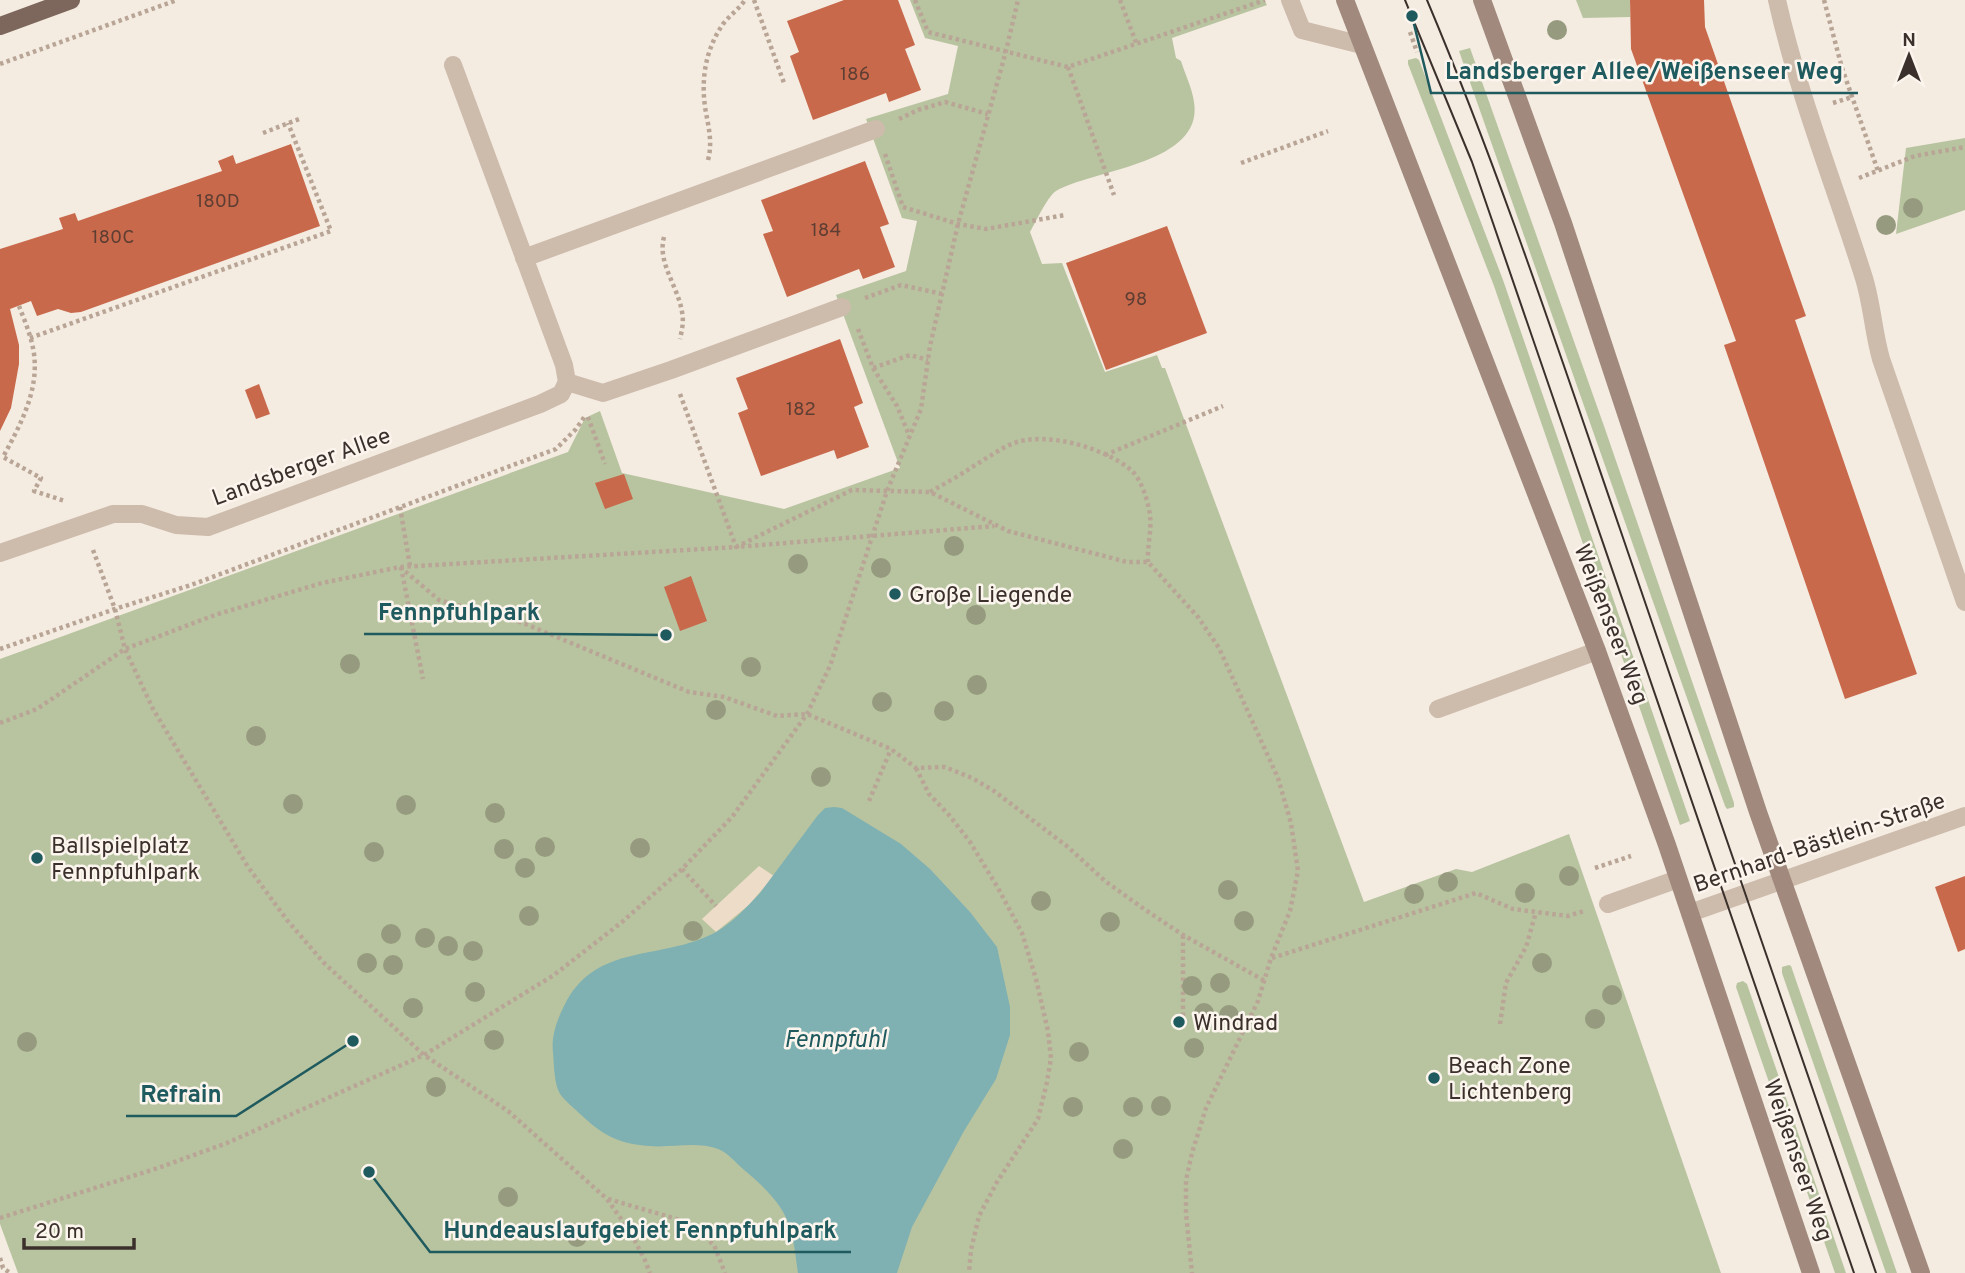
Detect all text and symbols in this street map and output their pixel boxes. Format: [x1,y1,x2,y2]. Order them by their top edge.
north arrow [1874,21,1944,91]
text: N [1902,29,1916,53]
callout: Landsberger Allee/Weißenseer Weg [1431,48,1858,93]
text: Landsberger Allee/Weißenseer Weg [1445,58,1843,88]
house number: 186 [840,63,870,87]
house number: 180D [196,190,240,214]
house number: 184 [811,219,841,243]
house number: 180C [92,226,135,250]
house number: 98 [1125,288,1147,312]
house number: 182 [786,398,816,422]
street label: Landsberger Allee [208,423,395,514]
street label: Weißenseer Weg [1566,540,1654,709]
place label: Große Liegende [909,582,1072,611]
marker: Große Liegende [887,586,903,602]
callout: Fennpfuhlpark [364,589,554,634]
text: Fennpfuhlpark [378,599,540,629]
street label: Bernhard-Bästlein-Straße [1690,788,1950,901]
place label: Ballspielplatz Fennpfuhlpark [51,833,200,888]
marker: Ballspielplatz Fennpfuhlpark [29,850,45,866]
place label: Windrad [1193,1010,1278,1039]
marker: Windrad [1171,1014,1187,1030]
water label: Fennpfuhl [784,1026,888,1056]
place label: Beach Zone Lichtenberg [1448,1053,1572,1108]
marker: Beach Zone Lichtenberg [1426,1070,1442,1086]
callout: Refrain [126,1071,236,1116]
street label: Weißenseer Weg [1755,1076,1838,1246]
text: Refrain [140,1081,222,1111]
scale bar [24,1206,135,1250]
callout: Hundeauslaufgebiet Fennpfuhlpark [430,1207,851,1252]
text: Hundeauslaufgebiet Fennpfuhlpark [443,1217,837,1247]
text: 20 m [35,1219,84,1246]

